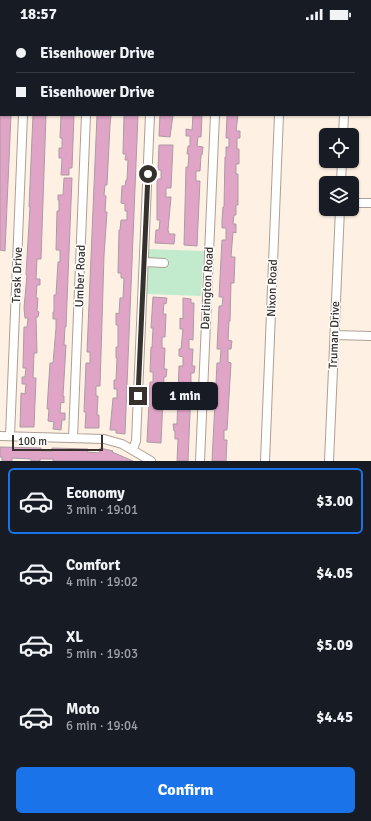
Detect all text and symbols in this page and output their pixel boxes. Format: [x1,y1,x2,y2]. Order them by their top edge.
text: 18:57 [20,5,57,23]
text: Eisenhower Drive [40,44,154,62]
text: Eisenhower Drive [40,83,154,101]
map controls [319,128,359,216]
button: locate [319,128,359,168]
route start [139,165,157,183]
button: layers [319,176,359,216]
street label: Umber Road [72,244,89,308]
street label: Darlington Road [198,246,217,330]
street label: Trask Drive [9,247,26,304]
street label: Nixon Road [264,259,281,317]
street label: Truman Drive [326,301,343,369]
callout: 1 min [152,382,218,410]
route end [129,387,147,405]
text: 1 min [169,388,201,404]
scale bar [12,433,103,452]
text: 100 m [18,435,47,448]
icon: car [18,483,54,519]
text: Economy [66,484,125,502]
text: $3.00 [316,492,353,510]
text: 3 min · 19:01 [66,502,138,518]
icon: car [18,555,54,591]
text: Comfort [66,556,120,574]
text: $4.05 [316,564,353,582]
text: 4 min · 19:02 [66,574,138,590]
icon: car [18,627,54,663]
text: XL [66,628,83,646]
text: $5.09 [316,636,353,654]
text: 5 min · 19:03 [66,646,138,662]
icon: car [18,699,54,735]
text: Moto [66,700,100,718]
text: $4.45 [316,708,353,726]
text: 6 min · 19:04 [66,718,138,734]
button: Confirm [16,767,355,813]

